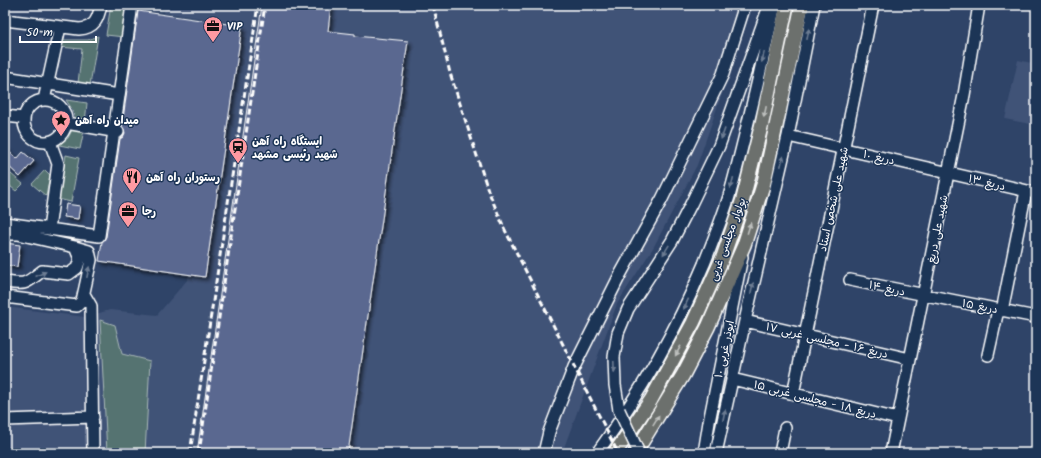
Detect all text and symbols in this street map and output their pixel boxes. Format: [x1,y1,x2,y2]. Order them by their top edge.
office icon: VIP [202,15,224,43]
scale bar [20,18,96,44]
place label: VIP [227,18,243,36]
text: 50 m [26,23,53,42]
one-way arrow [805,28,811,40]
one-way arrow [760,51,766,63]
one-way arrow [761,106,767,118]
place icon: میدان راه آهن [50,109,72,137]
place label: میدان راه آهن [75,112,139,130]
one-way arrow [720,128,726,140]
place label: ایستگاه راه آهن شهید رئیسی مشهد [252,133,338,164]
station icon: ایستگاه راه آهن شهید رئیسی مشهد [227,136,249,164]
street label: شهید علی شخص استاد [814,145,854,253]
street label: دریغ ۱۰ [861,146,896,170]
one-way arrow [779,155,785,167]
restaurant icon: رستوران راه آهن [121,166,143,194]
place label: رستوران راه آهن [146,169,220,187]
street label: دریغ ۱۳ [967,170,1007,196]
one-way arrow [729,177,735,189]
street label: شهید علی دریغ [923,193,953,265]
street label: بولوار مجلسی غربی [705,195,751,283]
office icon: رجا [117,200,139,228]
place label: رجا [142,203,156,221]
one-way arrow [747,222,753,234]
one-way arrow [662,244,669,256]
one-way arrow [86,266,92,278]
one-way arrow [35,271,47,277]
street label: دریغ ۱۴ [867,276,907,302]
one-way arrow [750,282,756,294]
street label: دریغ ۱۵ [960,295,999,319]
one-way arrow [683,299,689,310]
street label: دریغ ۱۶ - مجلسی غربی ۱۷ [764,318,890,364]
street label: ابوذر غربی ۱۰ [710,319,740,380]
one-way arrow [675,345,681,357]
one-way arrow [611,361,617,374]
street label: دریغ ۱۸ - مجلسی غربی ۱۵ [752,376,878,424]
one-way arrow [722,409,728,421]
one-way arrow [652,414,659,426]

